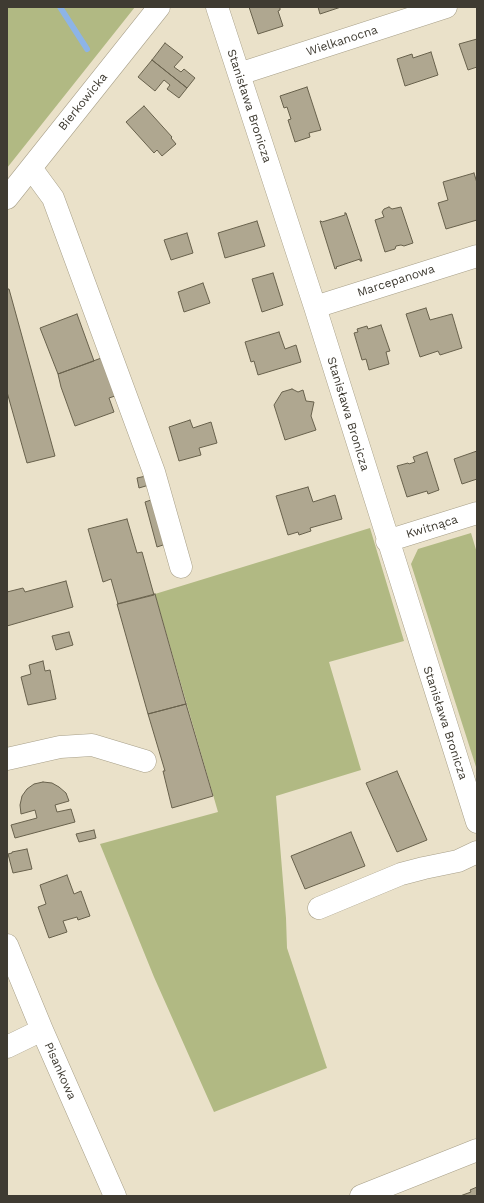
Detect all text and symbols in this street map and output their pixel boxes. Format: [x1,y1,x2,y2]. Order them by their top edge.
street label: Wielkanocna [304,23,380,59]
street label: Stanisława Bronicza [224,47,274,165]
street label: Bierkowicka [55,70,111,134]
street label: Marcepanowa [355,262,437,300]
street label: Stanisława Bronicza [324,355,372,473]
street label: Kwitnąca [404,512,460,542]
street label: Stanisława Bronicza [420,664,470,782]
street label: Pisankowa [41,1040,79,1102]

